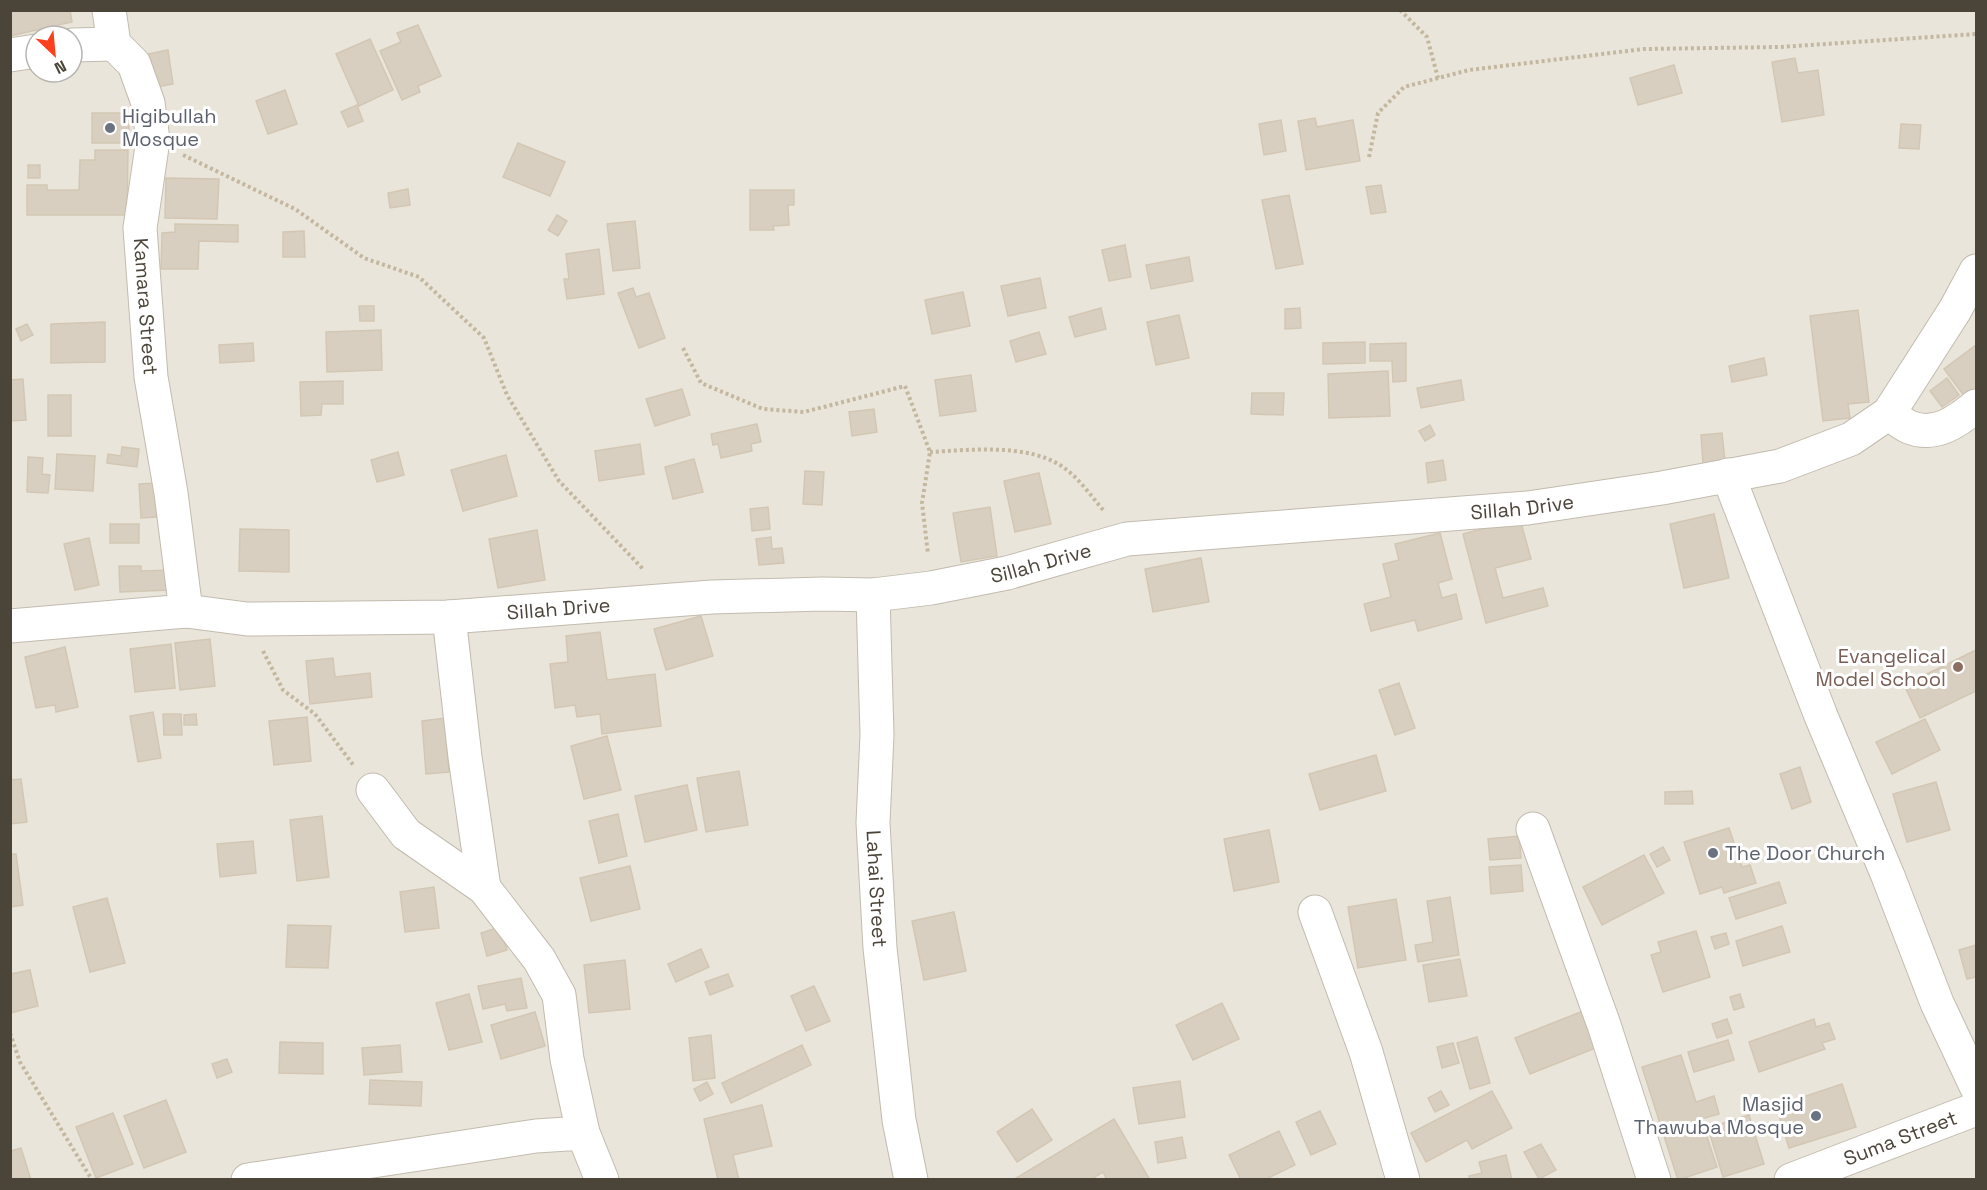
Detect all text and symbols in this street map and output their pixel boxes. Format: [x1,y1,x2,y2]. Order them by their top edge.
north arrow [24,24,84,84]
text: N [51,55,70,79]
place label: Higibullah Mosque [122,103,216,152]
marker: Higibullah Mosque [103,121,117,135]
street label: Kamara Street [128,237,164,376]
street label: Sillah Drive [1469,488,1576,525]
street label: Sillah Drive [988,537,1094,589]
street label: Sillah Drive [506,592,611,626]
place label: Evangelical Model School [1815,643,1946,692]
marker: Evangelical Model School [1951,660,1965,674]
street label: Lahai Street [860,829,893,948]
place label: The Door Church [1725,840,1885,866]
marker: The Door Church [1706,846,1720,860]
place label: Masjid Thawuba Mosque [1634,1091,1804,1140]
street label: Suma Street [1840,1105,1961,1172]
marker: Masjid Thawuba Mosque [1809,1109,1823,1123]

